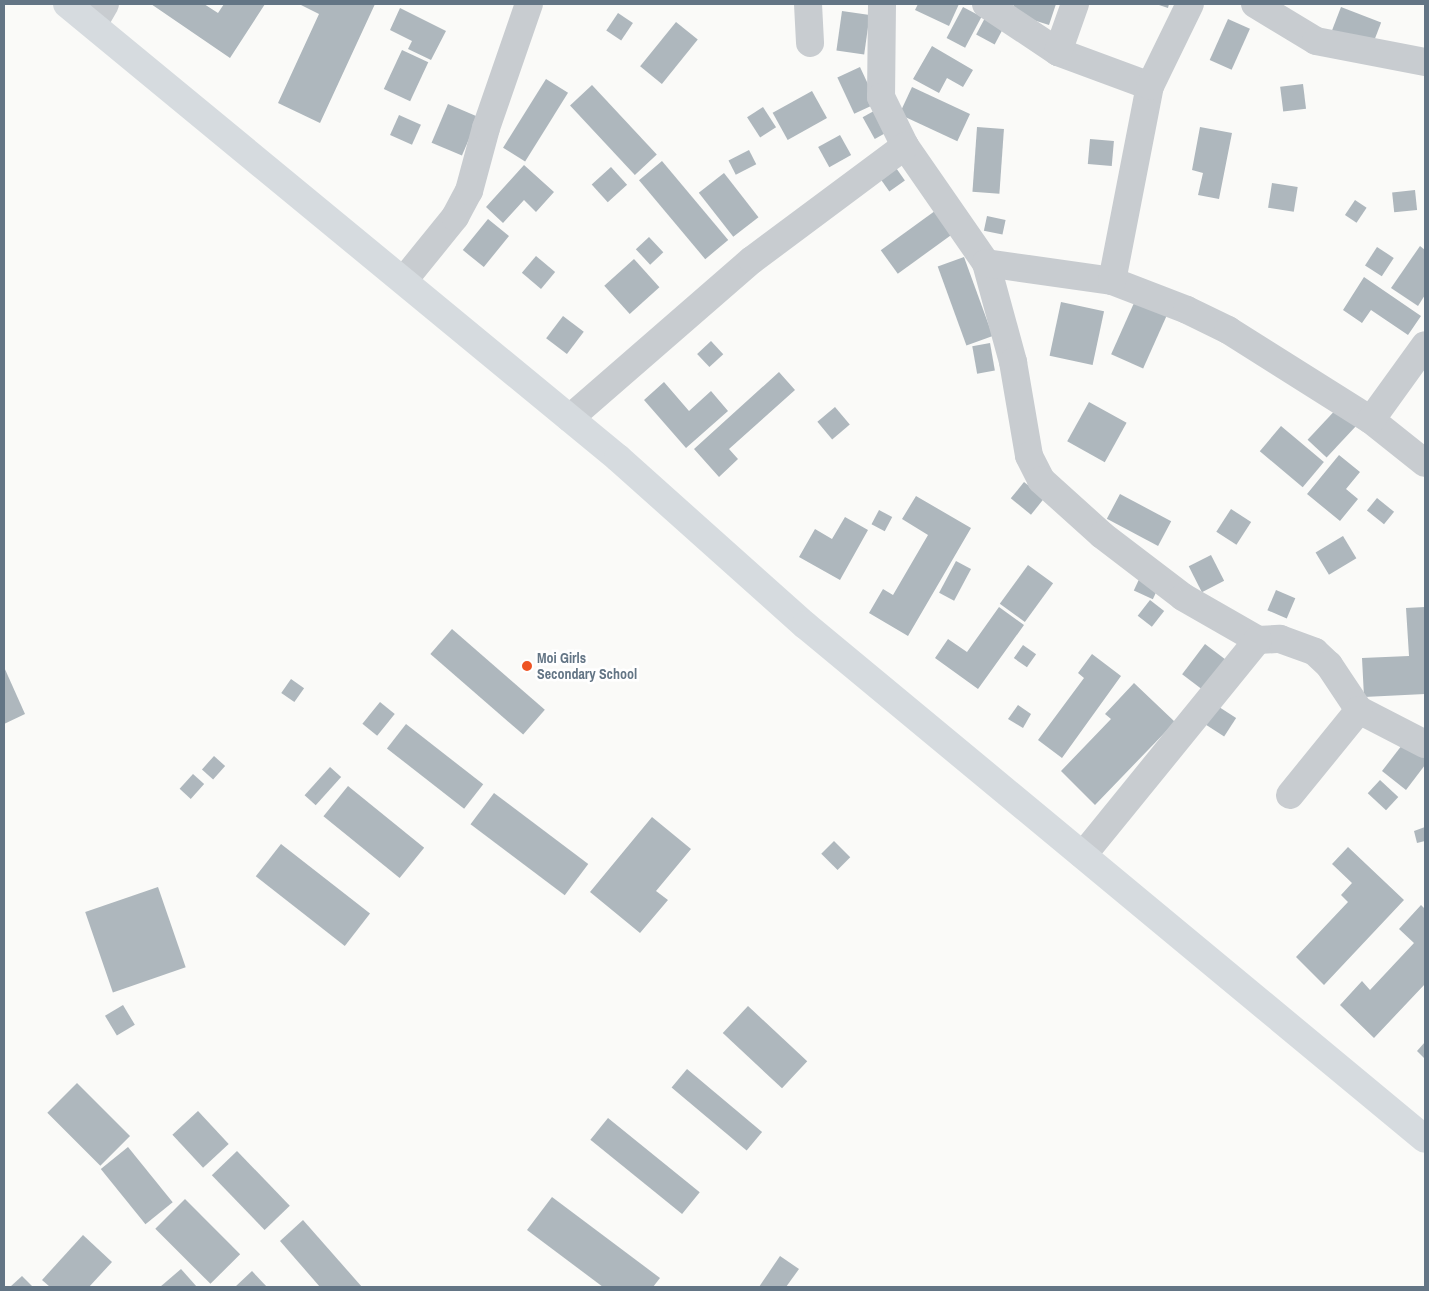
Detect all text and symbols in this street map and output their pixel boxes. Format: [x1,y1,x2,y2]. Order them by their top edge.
place label: Moi Girls Secondary School [537,650,637,682]
marker: Moi Girls Secondary School [521,660,533,672]

